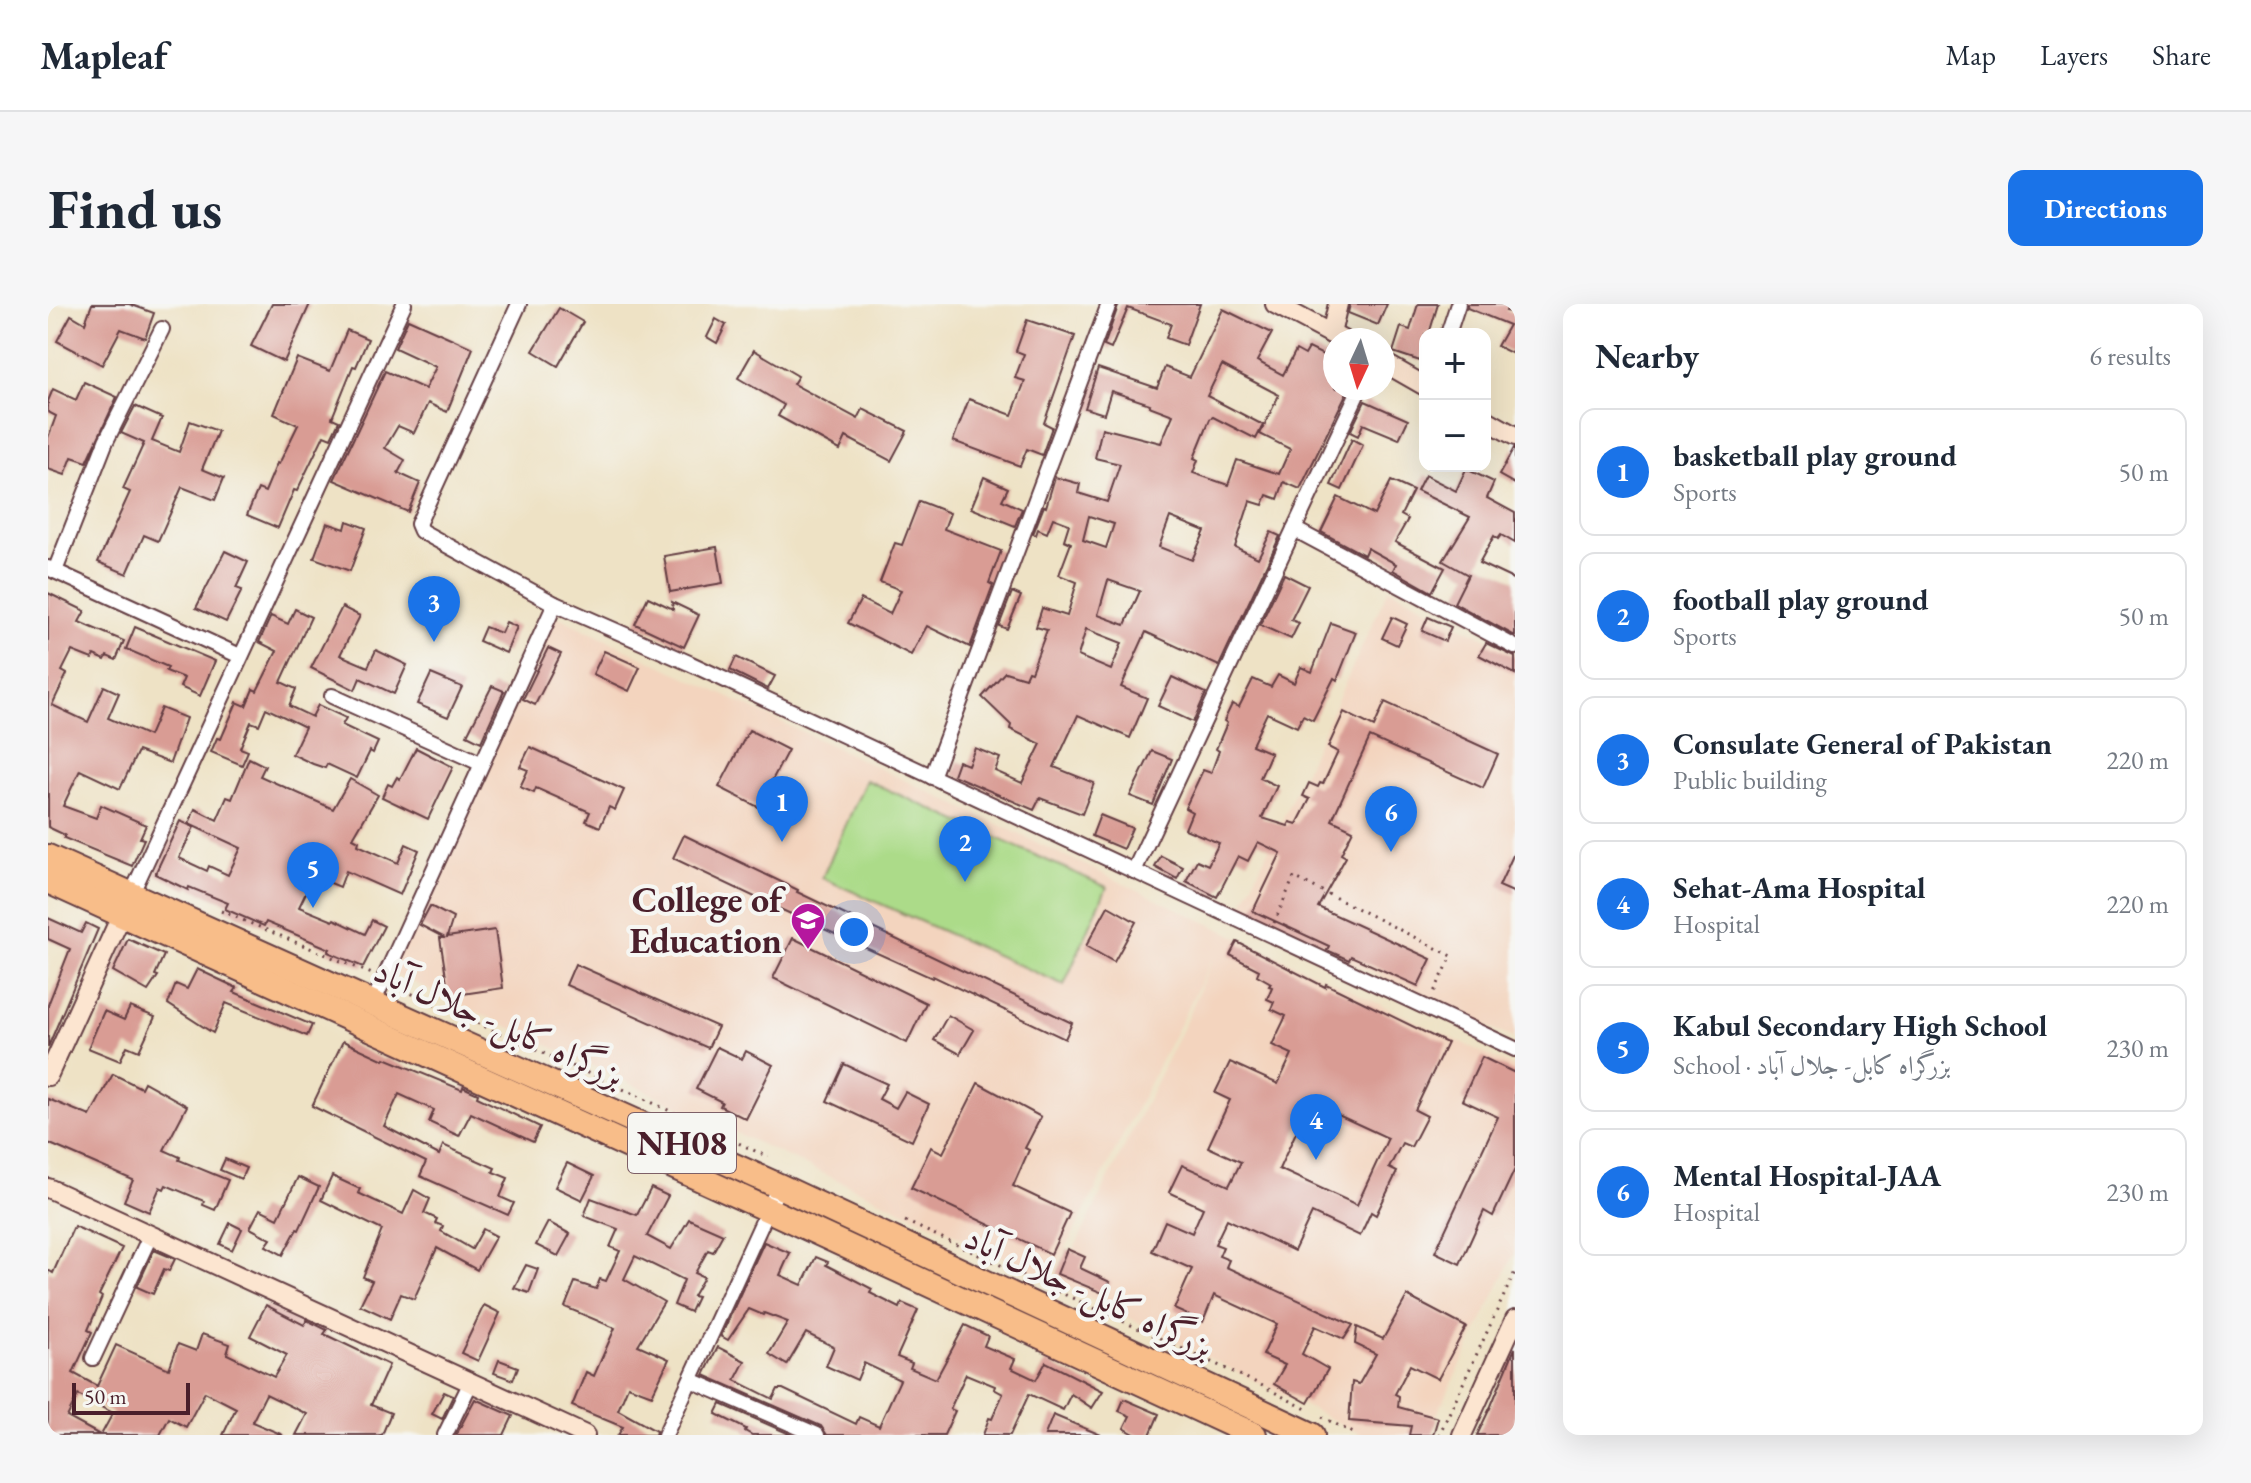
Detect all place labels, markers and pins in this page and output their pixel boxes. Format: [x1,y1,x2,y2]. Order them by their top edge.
pin: 3 [408,576,460,642]
pin: 1 [756,776,808,842]
pin: 6 [1365,786,1417,852]
pin: 2 [939,816,991,882]
pin: 5 [287,842,339,908]
place label: College of Education [629,876,786,964]
school or university icon: College of Education [789,901,827,951]
pin: 4 [1290,1094,1342,1160]

